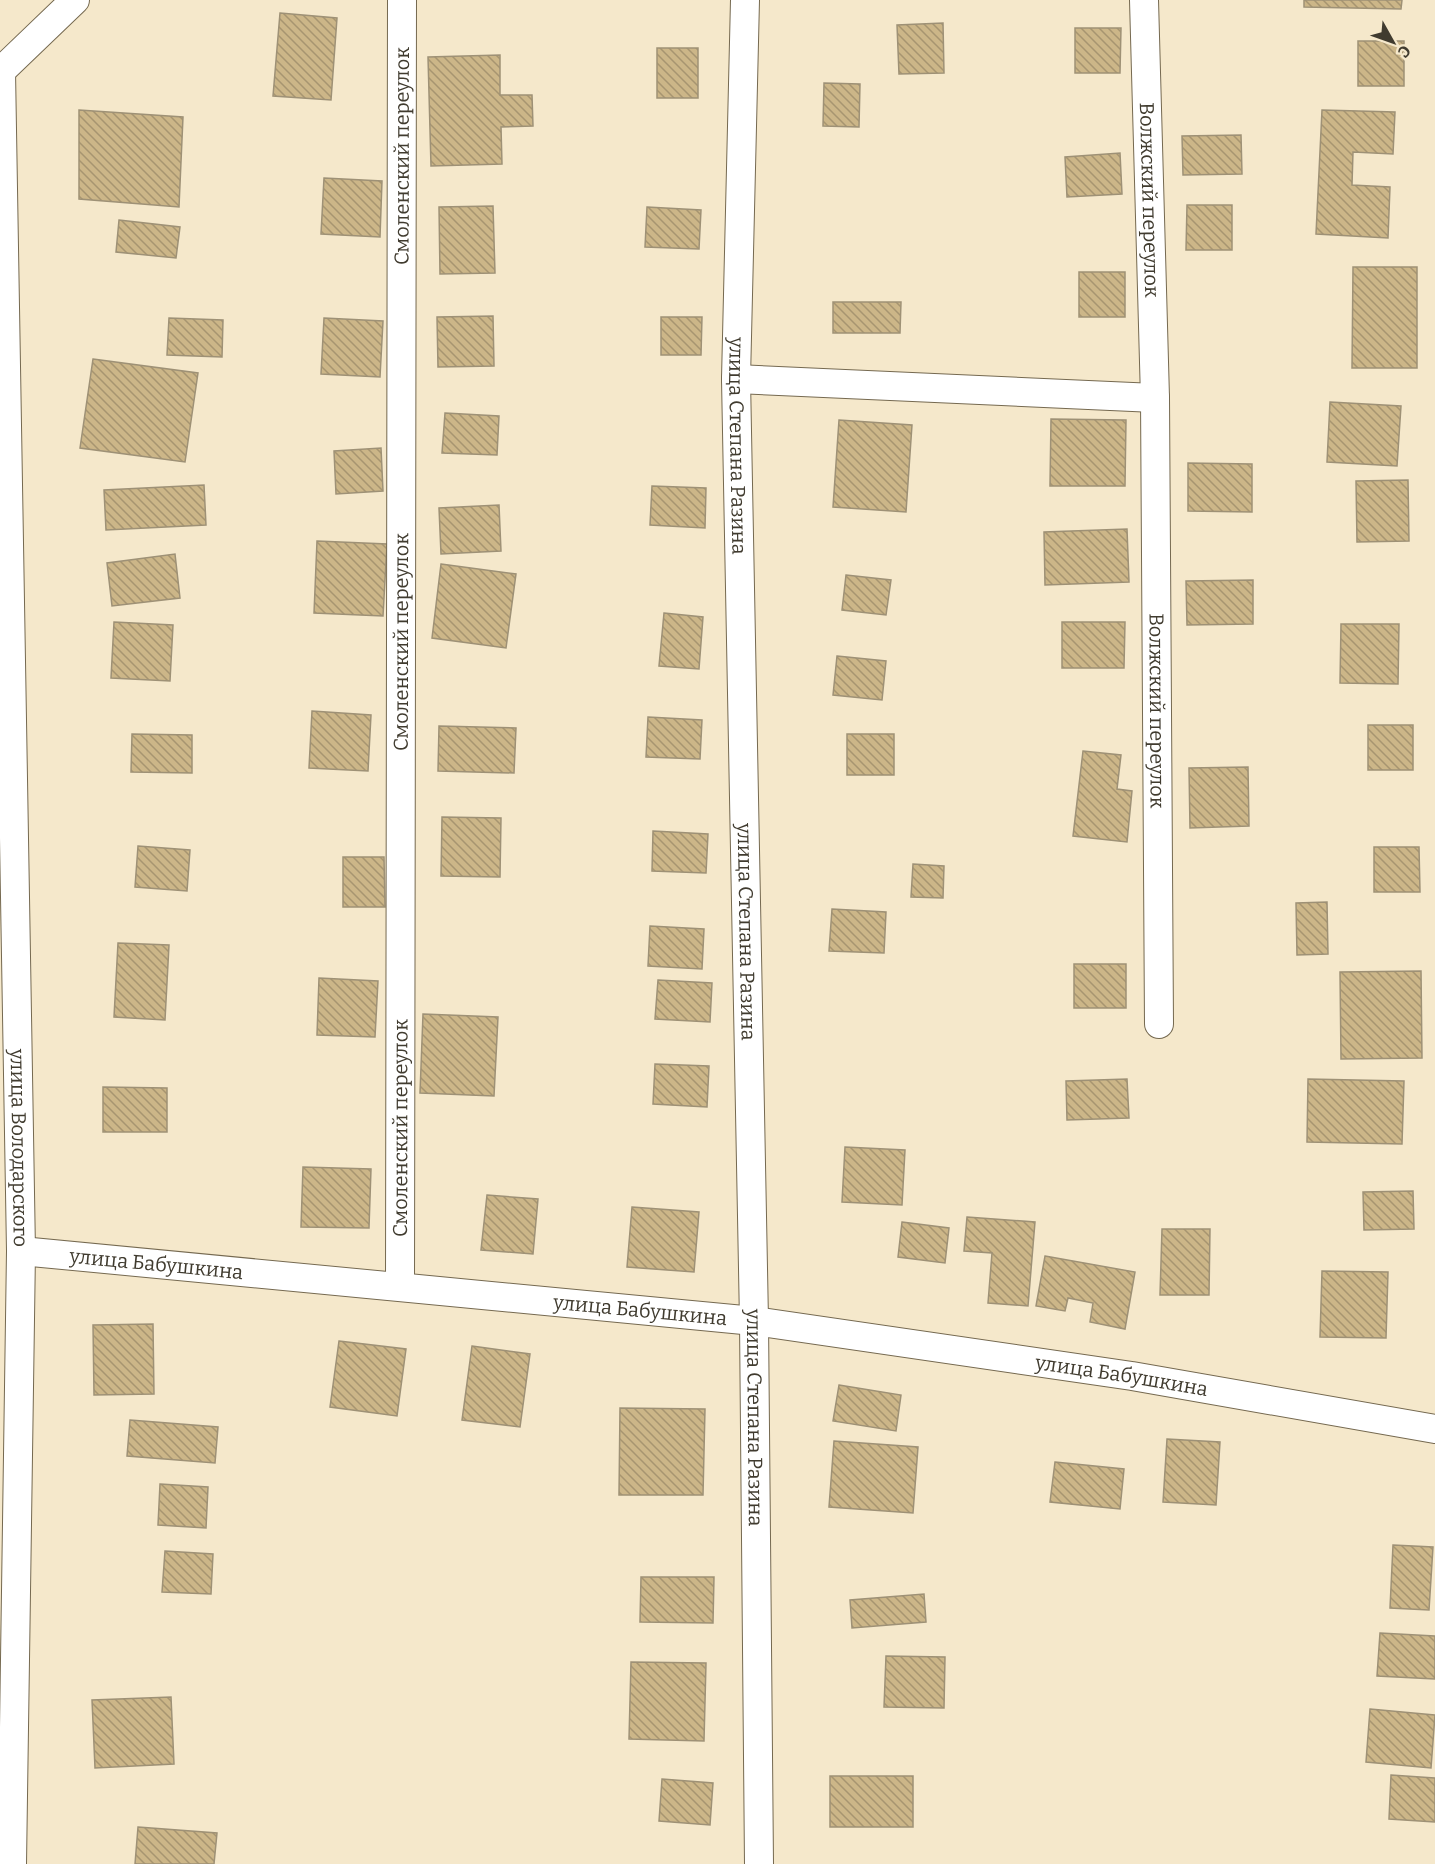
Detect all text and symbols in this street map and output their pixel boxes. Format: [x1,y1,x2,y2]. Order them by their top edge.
north arrow [1363,12,1423,72]
text: С [1394,41,1415,61]
street label: Смоленский переулок [390,47,414,265]
street label: Волжский переулок [1135,102,1164,298]
street label: улица Степана Разина [724,336,751,555]
street label: Смоленский переулок [389,533,413,751]
street label: Волжский переулок [1144,613,1170,809]
street label: улица Степана Разина [732,822,761,1041]
street label: Смоленский переулок [388,1019,412,1237]
street label: улица Володарского [6,1048,33,1247]
street label: улица Бабушкина [67,1244,244,1284]
street label: улица Бабушкина [551,1290,728,1330]
street label: улица Степана Разина [742,1308,768,1527]
street label: улица Бабушкина [1033,1350,1210,1401]

